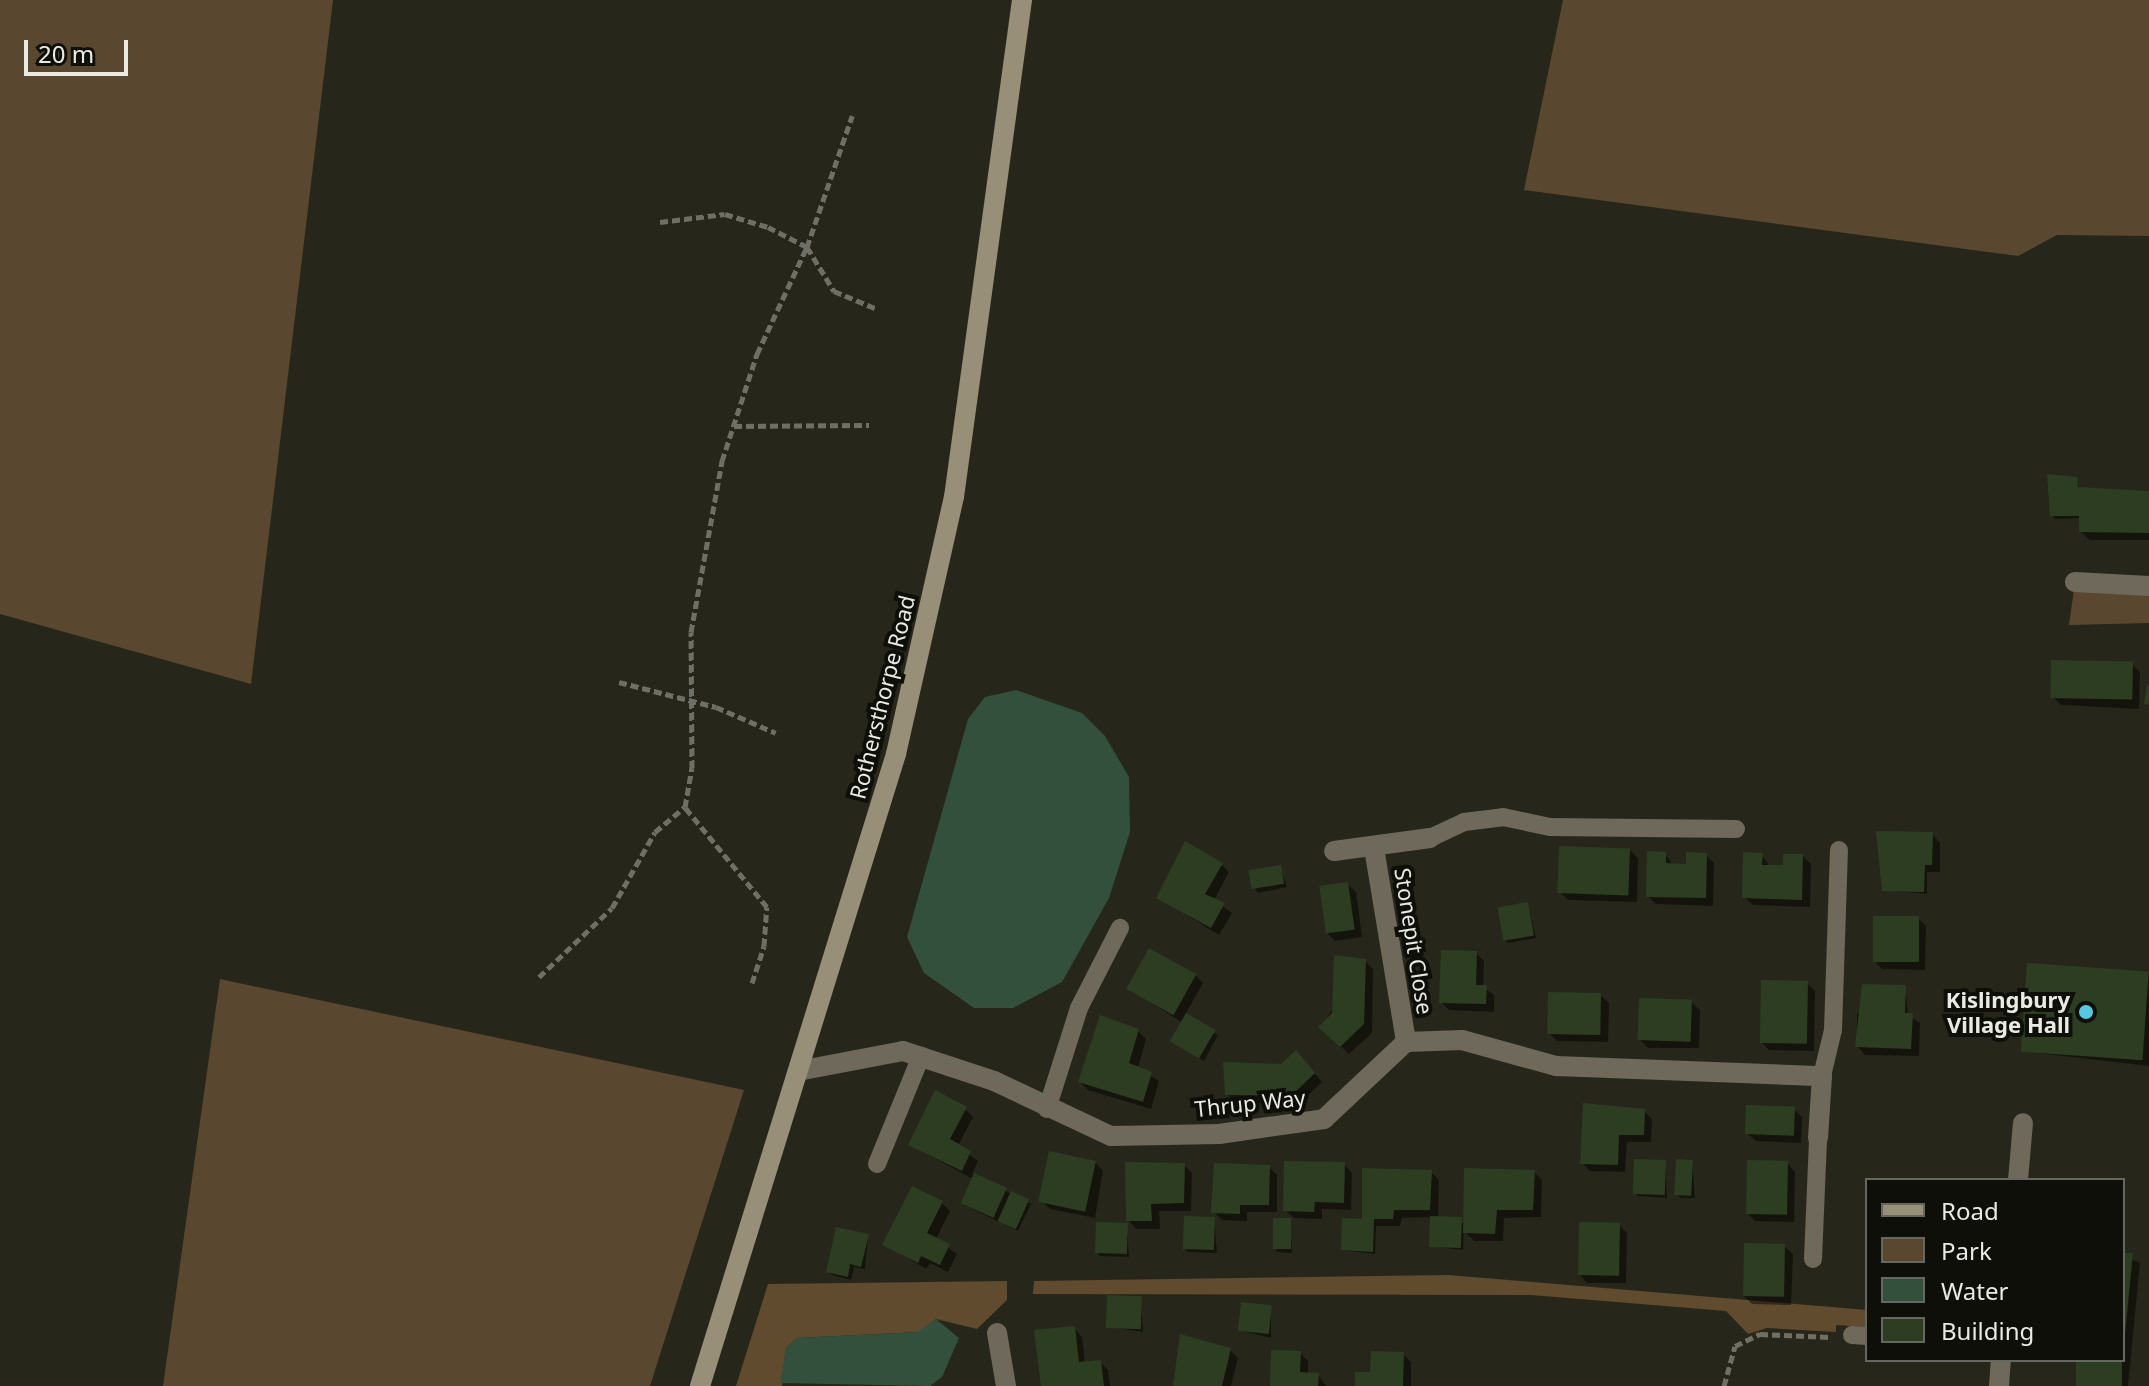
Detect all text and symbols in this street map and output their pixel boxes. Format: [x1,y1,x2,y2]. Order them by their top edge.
scale bar [28,24,132,74]
text: 20 m [38,37,94,70]
street label: Rothersthorpe Road [844,592,920,802]
street label: Stonepit Close [1389,866,1439,1016]
place label: Kislingbury Village Hall [1946,986,2070,1038]
marker: Kislingbury Village Hall [2077,1003,2095,1021]
street label: Thrup Way [1193,1084,1307,1122]
legend [1865,1178,2125,1362]
text: Road [1941,1194,1999,1227]
text: Park [1941,1234,1992,1267]
text: Water [1941,1274,2008,1307]
text: Building [1941,1314,2034,1347]

